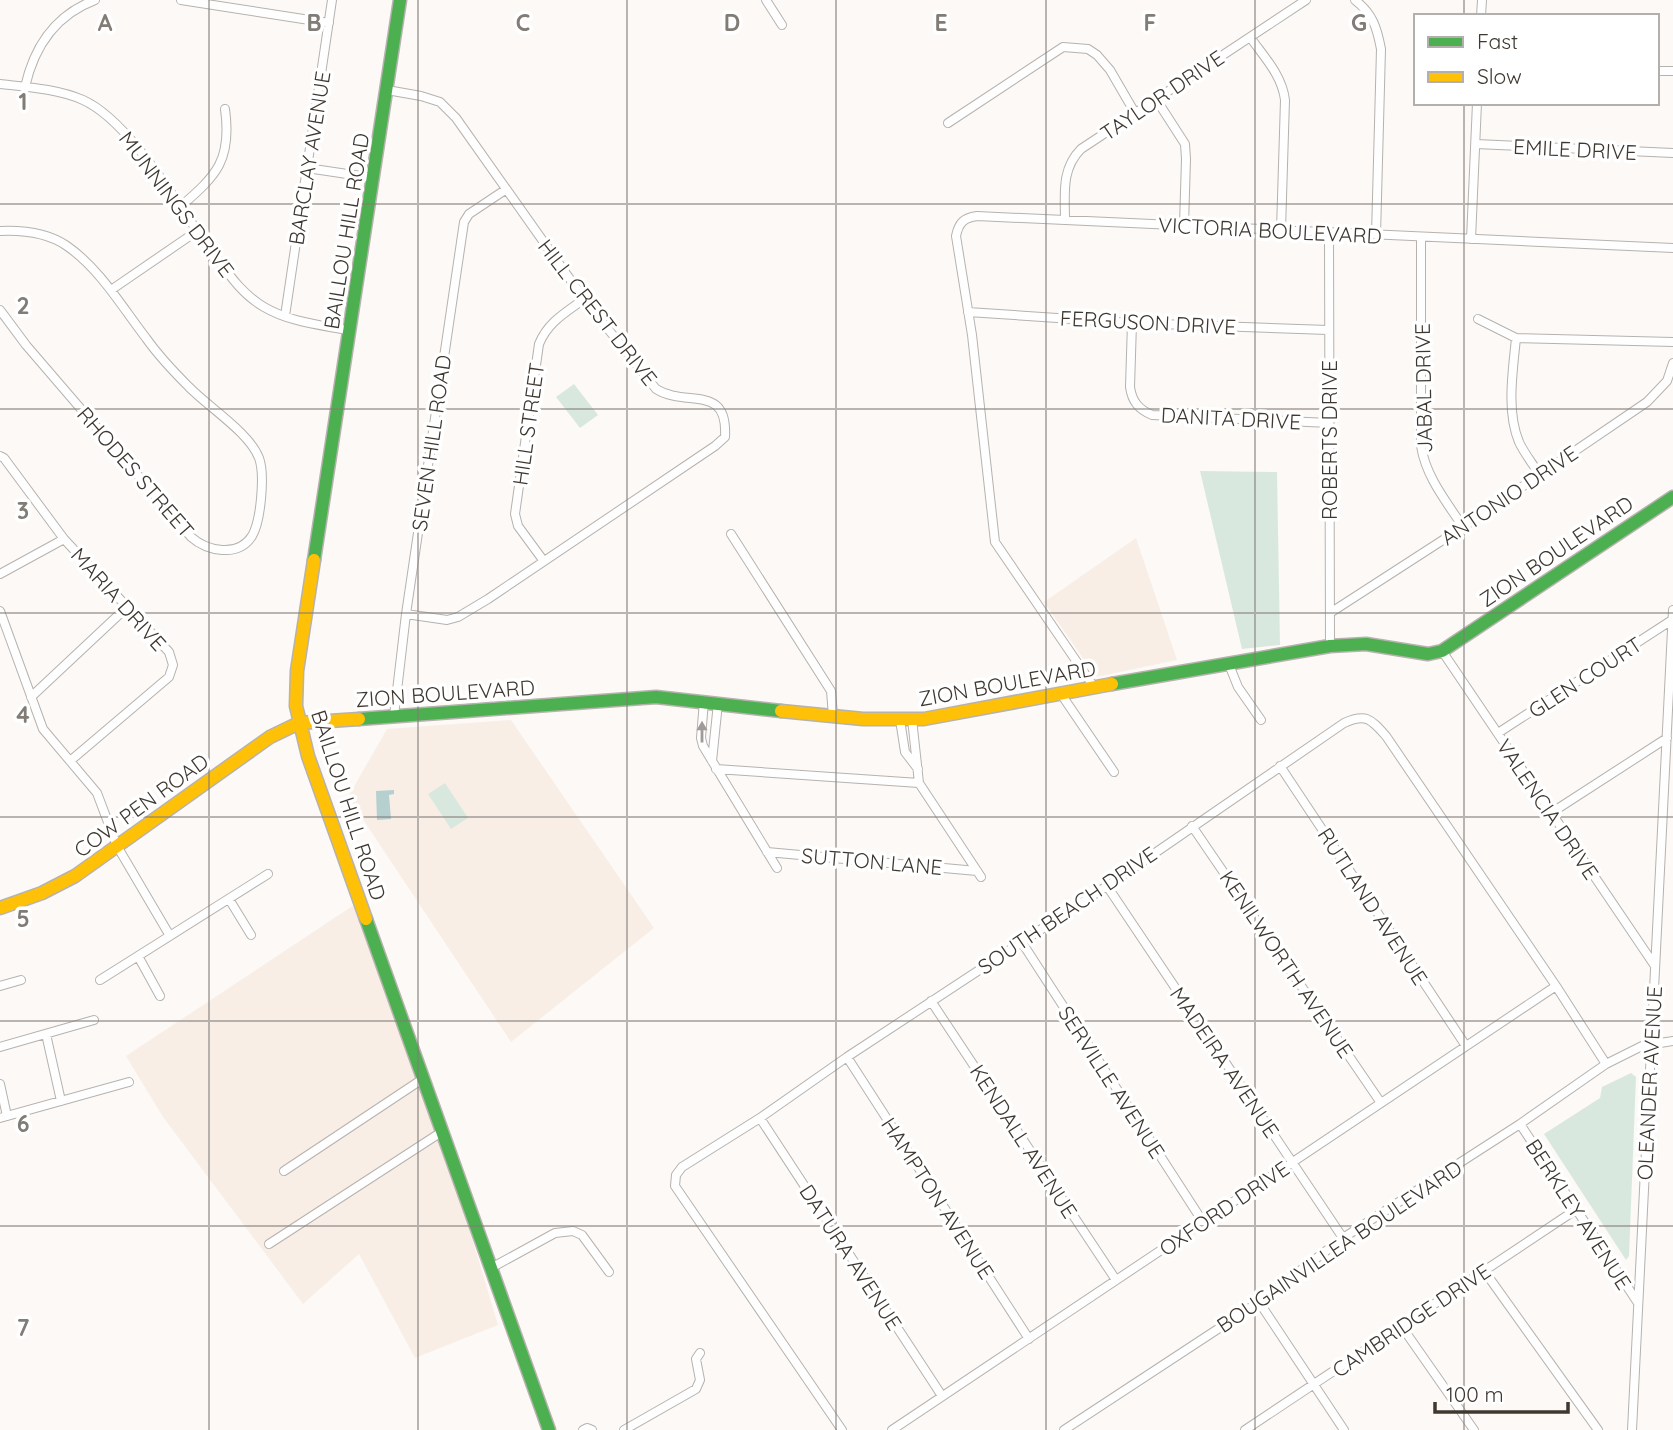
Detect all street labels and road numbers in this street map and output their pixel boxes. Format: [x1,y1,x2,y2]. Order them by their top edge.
street label: TAYLOR DRIVE [1095,44,1229,146]
street label: BARCLAY AVENUE [282,69,336,247]
street label: MUNNINGS DRIVE [114,126,240,282]
street label: BAILLOU HILL ROAD [318,131,374,331]
street label: EMILE DRIVE [1513,133,1637,165]
street label: VICTORIA BOULEVARD [1158,211,1382,249]
street label: HILL CREST DRIVE [533,234,663,390]
street label: FERGUSON DRIVE [1059,304,1237,340]
street label: JABAL DRIVE [1409,323,1437,453]
street label: SEVEN HILL ROAD [406,353,456,533]
street label: ROBERTS DRIVE [1316,360,1342,520]
street label: HILL STREET [507,361,549,487]
street label: RHODES STREET [72,401,200,543]
street label: DANITA DRIVE [1160,401,1302,435]
street label: ANTONIO DRIVE [1435,440,1583,550]
street label: ZION BOULEVARD [1474,490,1638,612]
street label: MARIA DRIVE [66,542,172,656]
street label: GLEN COURT [1523,631,1647,723]
street label: ZION BOULEVARD [916,655,1098,711]
street label: ZION BOULEVARD [354,674,536,712]
street label: BAILLOU HILL ROAD [306,707,392,903]
street label: VALENCIA DRIVE [1491,734,1605,884]
street label: COW PEN ROAD [69,748,213,862]
street label: RUTLAND AVENUE [1312,822,1434,990]
street label: SOUTH BEACH DRIVE [973,840,1161,980]
street label: SUTTON LANE [800,842,944,880]
street label: KENILWORTH AVENUE [1215,865,1359,1063]
street label: MADEIRA AVENUE [1165,982,1285,1142]
street label: OLEANDER AVENUE [1631,985,1667,1181]
street label: SERVILLE AVENUE [1053,1001,1171,1163]
street label: KENDALL AVENUE [965,1059,1083,1223]
street label: HAMPTON AVENUE [876,1112,1000,1284]
street label: BERKLEY AVENUE [1521,1134,1637,1294]
street label: BOUGAINVILLEA BOULEVARD [1211,1154,1467,1338]
street label: OXFORD DRIVE [1154,1155,1294,1261]
street label: DATURA AVENUE [794,1179,908,1335]
street label: CAMBRIDGE DRIVE [1327,1257,1495,1383]

